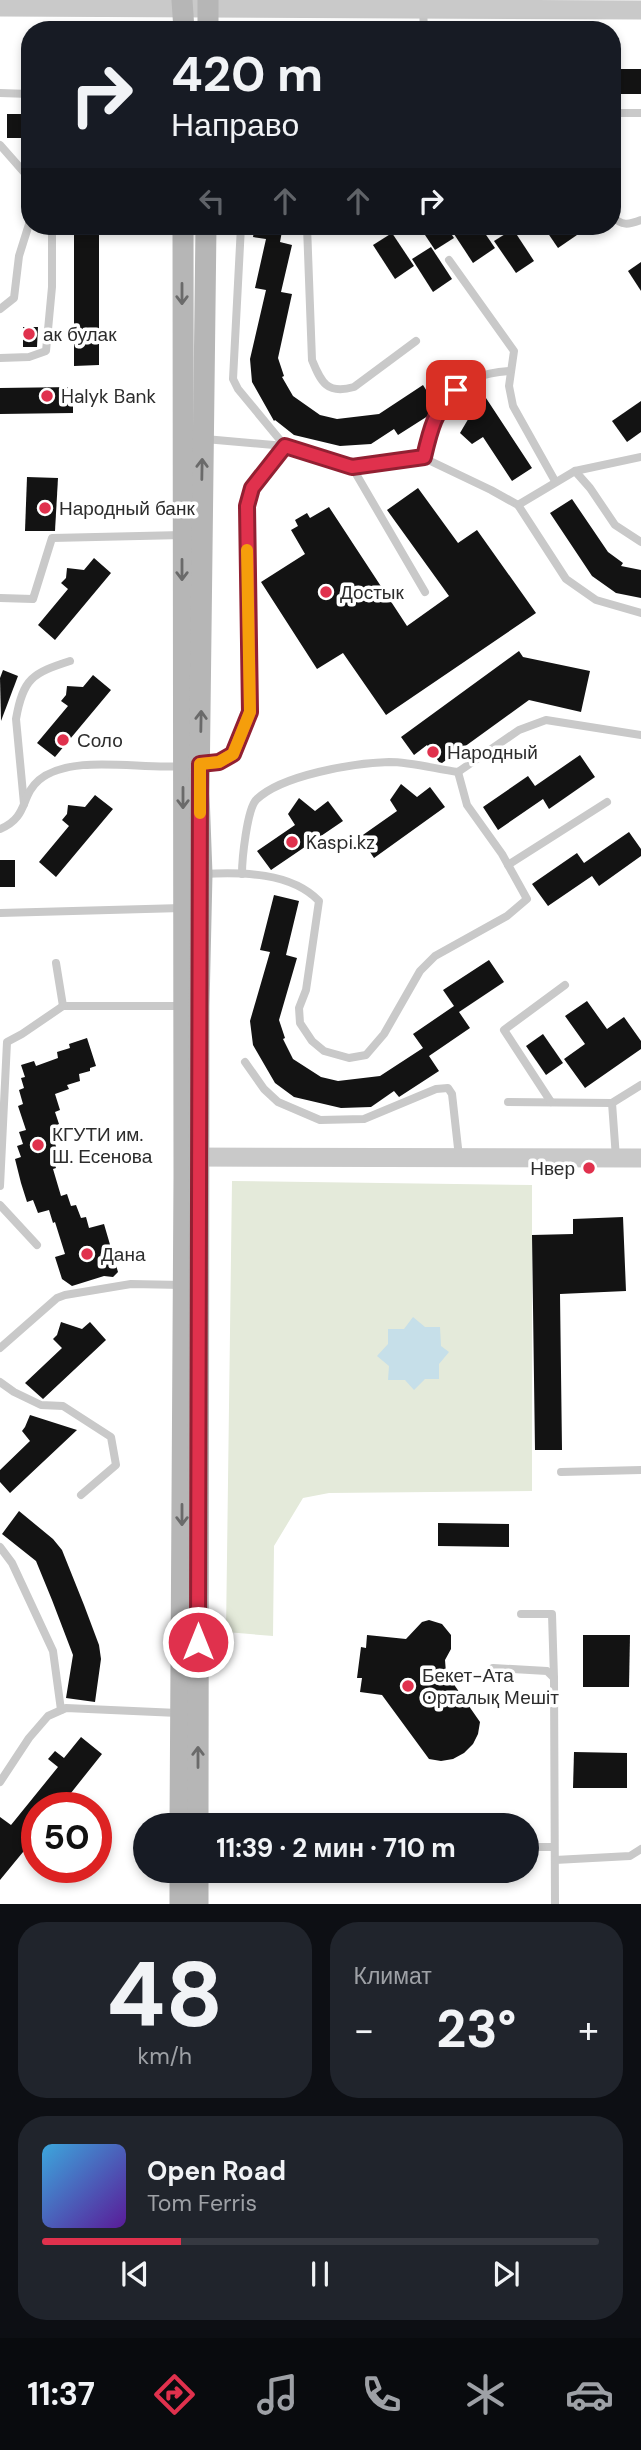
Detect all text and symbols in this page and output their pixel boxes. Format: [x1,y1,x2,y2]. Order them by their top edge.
text: 420 m [171,42,323,106]
icon: right [56,49,147,140]
text: Направо [171,104,299,146]
icon: left [193,182,231,220]
icon: ahead [266,182,304,220]
icon: ahead [339,182,377,220]
icon: right [412,182,450,220]
one-way arrow [175,282,189,305]
place label: ак булак [43,322,117,347]
marker: ак булак [21,326,37,342]
pin [426,360,486,420]
icon: arrive [437,371,475,409]
place label: Halyk Bank [61,384,156,409]
marker: Halyk Bank [39,388,55,404]
one-way arrow [196,458,209,481]
place label: Народный банк [59,496,195,521]
marker: Народный банк [37,500,53,516]
one-way arrow [175,559,189,582]
place label: Достык [340,580,405,605]
marker: Достык [318,584,334,600]
one-way arrow [194,710,208,733]
place label: Соло [77,728,123,753]
marker: Соло [55,732,71,748]
place label: Народный [447,740,538,765]
marker: Народный [425,744,441,760]
one-way arrow [176,786,190,809]
place label: Kaspi.kz [306,830,375,855]
marker: Kaspi.kz [284,834,300,850]
place label: КГУТИ им. Ш. Есенова [52,1122,153,1169]
marker: КГУТИ им. Ш. Есенова [30,1137,46,1153]
place label: Нвер [530,1156,575,1181]
marker: Нвер [581,1160,597,1176]
place label: Дана [101,1242,146,1267]
marker: Дана [79,1246,95,1262]
one-way arrow [175,1504,189,1527]
position arrow [161,1605,235,1679]
place label: Бекет-Ата Орталық Мешіт [422,1663,559,1710]
marker: Бекет-Ата Орталық Мешіт [400,1678,416,1694]
one-way arrow [191,1746,205,1769]
speed limit sign: 50 [21,1792,112,1883]
text: 11:39 · 2 мин · 710 m [216,1831,456,1865]
text: 48 [106,1936,223,2054]
text: Климат [354,1961,432,1991]
text: 23° [436,1995,516,2063]
text: − [354,2005,374,2055]
text: + [578,2005,599,2055]
text: km/h [138,2041,192,2071]
text: Open Road [147,2154,286,2188]
text: Tom Ferris [147,2188,257,2218]
icon: previous [116,2255,154,2293]
icon: pause [301,2255,339,2293]
icon: next [487,2255,525,2293]
icon: directions [150,2370,199,2419]
icon: music [253,2370,302,2419]
icon: phone [357,2370,406,2419]
icon: climate [461,2370,510,2419]
icon: car [565,2370,614,2419]
text: 11:37 [27,2373,95,2415]

